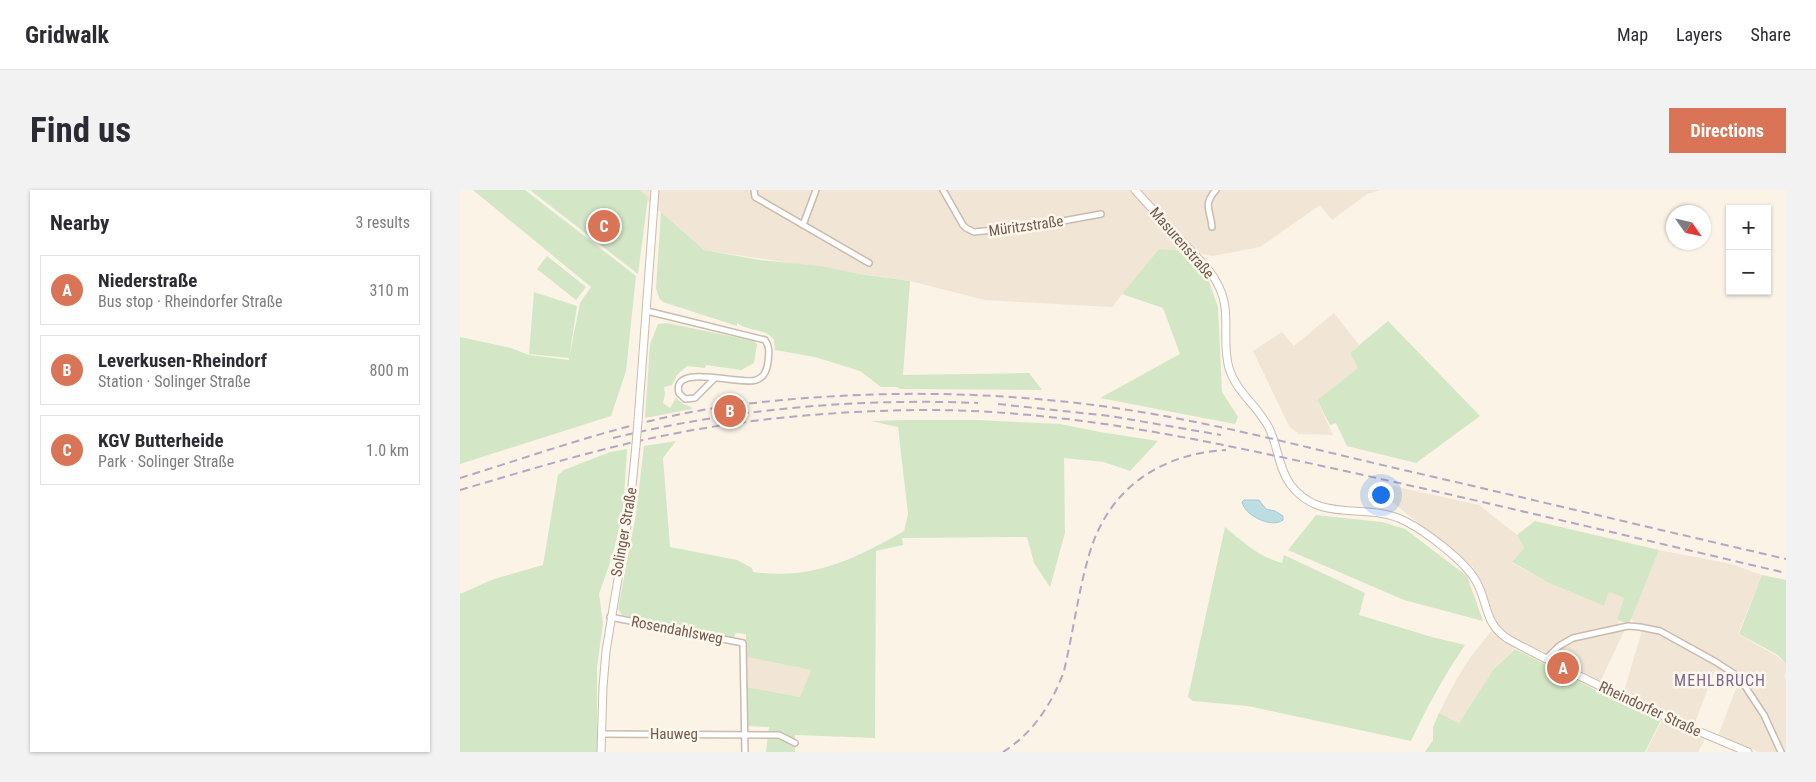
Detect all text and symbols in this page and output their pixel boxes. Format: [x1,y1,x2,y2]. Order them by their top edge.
text: Gridwalk [25,21,109,49]
text: Map [1617,24,1648,45]
text: Layers [1676,24,1723,45]
text: Share [1751,24,1791,45]
button: Directions [1669,108,1786,153]
text: Find us [30,110,131,151]
street label: Masurenstraße [1146,204,1218,282]
north arrow [1666,205,1711,250]
map controls [1726,205,1771,295]
button: + [1726,205,1771,250]
pin: C [588,207,620,245]
text: Nearby [50,211,109,235]
street label: Müritzstraße [987,212,1065,240]
text: 3 results [355,213,410,232]
button: − [1726,250,1771,295]
text: Niederstraße [98,269,197,292]
text: A [62,281,72,300]
text: 310 m [370,281,409,300]
text: Bus stop · Rheindorfer Straße [98,292,283,311]
text: Leverkusen-Rheindorf [98,349,267,372]
text: B [63,361,71,380]
text: 800 m [370,361,409,380]
text: Station · Solinger Straße [98,372,251,391]
pin: B [714,392,746,430]
text: KGV Butterheide [98,429,223,452]
text: C [62,441,72,460]
text: 1.0 km [366,441,409,460]
text: Park · Solinger Straße [98,452,234,471]
your location [1368,482,1394,508]
street label: Solinger Straße [607,486,641,578]
street label: Rosendahlsweg [630,612,724,648]
pin: A [1547,649,1579,687]
district label: MEHLBRUCH [1674,671,1766,690]
street label: Rheindorfer Straße [1596,677,1704,741]
street label: Hauweg [650,725,698,743]

